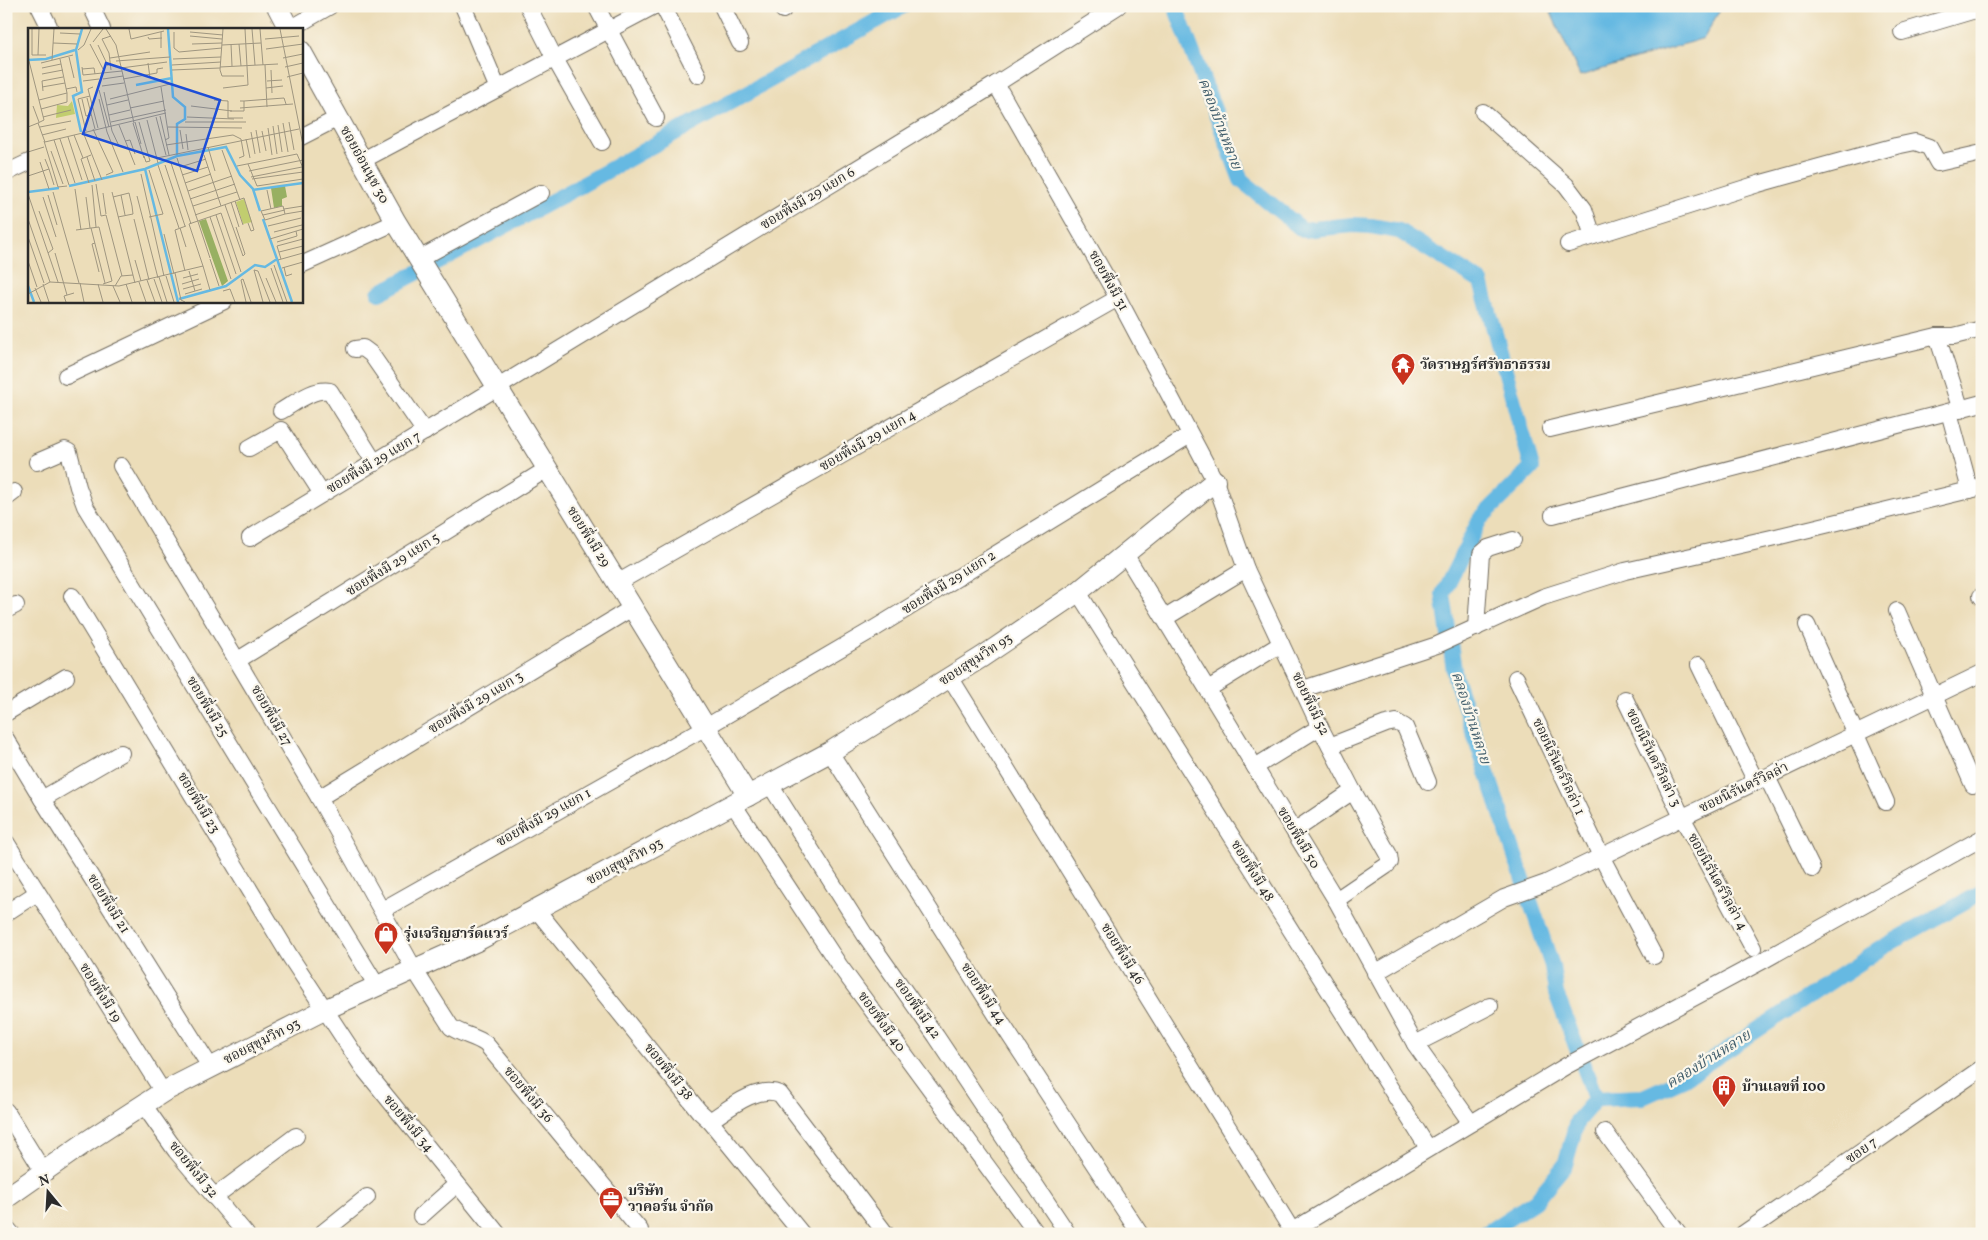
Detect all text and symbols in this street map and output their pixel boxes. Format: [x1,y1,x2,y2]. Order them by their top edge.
inset map [28,28,302,302]
water label: คลองบ้านหลาย [1192,75,1246,174]
street label: ซอยอ่อนนุช 30 [335,123,393,207]
street label: ซอยพึ่งมี 29 แยก 6 [756,161,859,235]
street label: ซอยพึ่งมี 31 [1084,246,1134,315]
temple icon: วัดราษฎร์ศรัทธาธรรม [1390,352,1416,386]
place label: วัดราษฎร์ศรัทธาธรรม [1420,355,1551,375]
street label: ซอยพึ่งมี 29 แยก 4 [815,404,920,476]
street label: ซอยพึ่งมี 29 แยก 7 [322,425,425,499]
street label: ซอยพึ่งมี 29 [562,502,616,571]
street label: ซอยพึ่งมี 29 แยก 5 [342,527,443,601]
street label: ซอยพึ่งมี 29 แยก 2 [897,545,1000,620]
street label: ซอยสุขุมวิท 93 [936,629,1016,691]
street label: ซอยพึ่งมี 29 แยก 3 [424,665,527,739]
street label: ซอยพึ่งมี 52 [1286,668,1335,739]
water label: คลองบ้านหลาย [1445,669,1495,768]
street label: ซอยพึ่งมี 25 [181,672,234,741]
street label: ซอยพึ่งมี 27 [246,681,298,750]
street label: ซอยนิรันดร์วิลล่า 3 [1621,705,1686,810]
street label: ซอยนิรันดร์วิลล่า 1 [1527,715,1590,819]
street label: ซอยนิรันดร์วิลล่า [1696,757,1792,818]
street label: ซอยพึ่งมี 23 [172,768,225,837]
street label: ซอยพึ่งมี 29 แยก 1 [492,782,595,852]
street label: ซอยพึ่งมี 50 [1272,803,1326,872]
street label: ซอยนิรันดร์วิลล่า 4 [1682,829,1752,934]
street label: ซอยสุขุมวิท 93 [583,834,667,890]
street label: ซอยพึ่งมี 48 [1226,836,1280,905]
street label: ซอยพึ่งมี 21 [82,869,136,937]
street label: ซอยพึ่งมี 46 [1096,918,1150,988]
shop icon: รุ่งเจริญฮาร์ดแวร์ [373,921,399,955]
place label: รุ่งเจริญฮาร์ดแวร์ [404,924,509,944]
street label: ซอยพึ่งมี 44 [956,958,1012,1029]
street label: ซอยพึ่งมี 19 [74,959,127,1026]
street label: ซอยพึ่งมี 42 [889,974,946,1043]
street label: ซอยพึ่งมี 40 [853,987,911,1056]
street label: ซอยสุขุมวิท 93 [220,1014,304,1070]
water label: คลองบ้านหลาย [1663,1025,1756,1094]
street label: ซอยพึ่งมี 38 [639,1038,698,1105]
street label: ซอยพึ่งมี 36 [499,1061,559,1127]
building icon: บ้านเลขที่ 100 [1711,1074,1737,1108]
place label: บ้านเลขที่ 100 [1742,1076,1826,1097]
street label: ซอยพึ่งมี 34 [378,1090,439,1157]
street label: ซอย 7 [1842,1133,1882,1169]
street label: ซอยพึ่งมี 32 [164,1136,224,1203]
north arrow [22,1168,72,1218]
text: N [37,1170,52,1192]
place label: บริษัท วาคอร์น จำกัด [628,1182,714,1217]
office icon: บริษัท วาคอร์น จำกัด [598,1186,624,1220]

